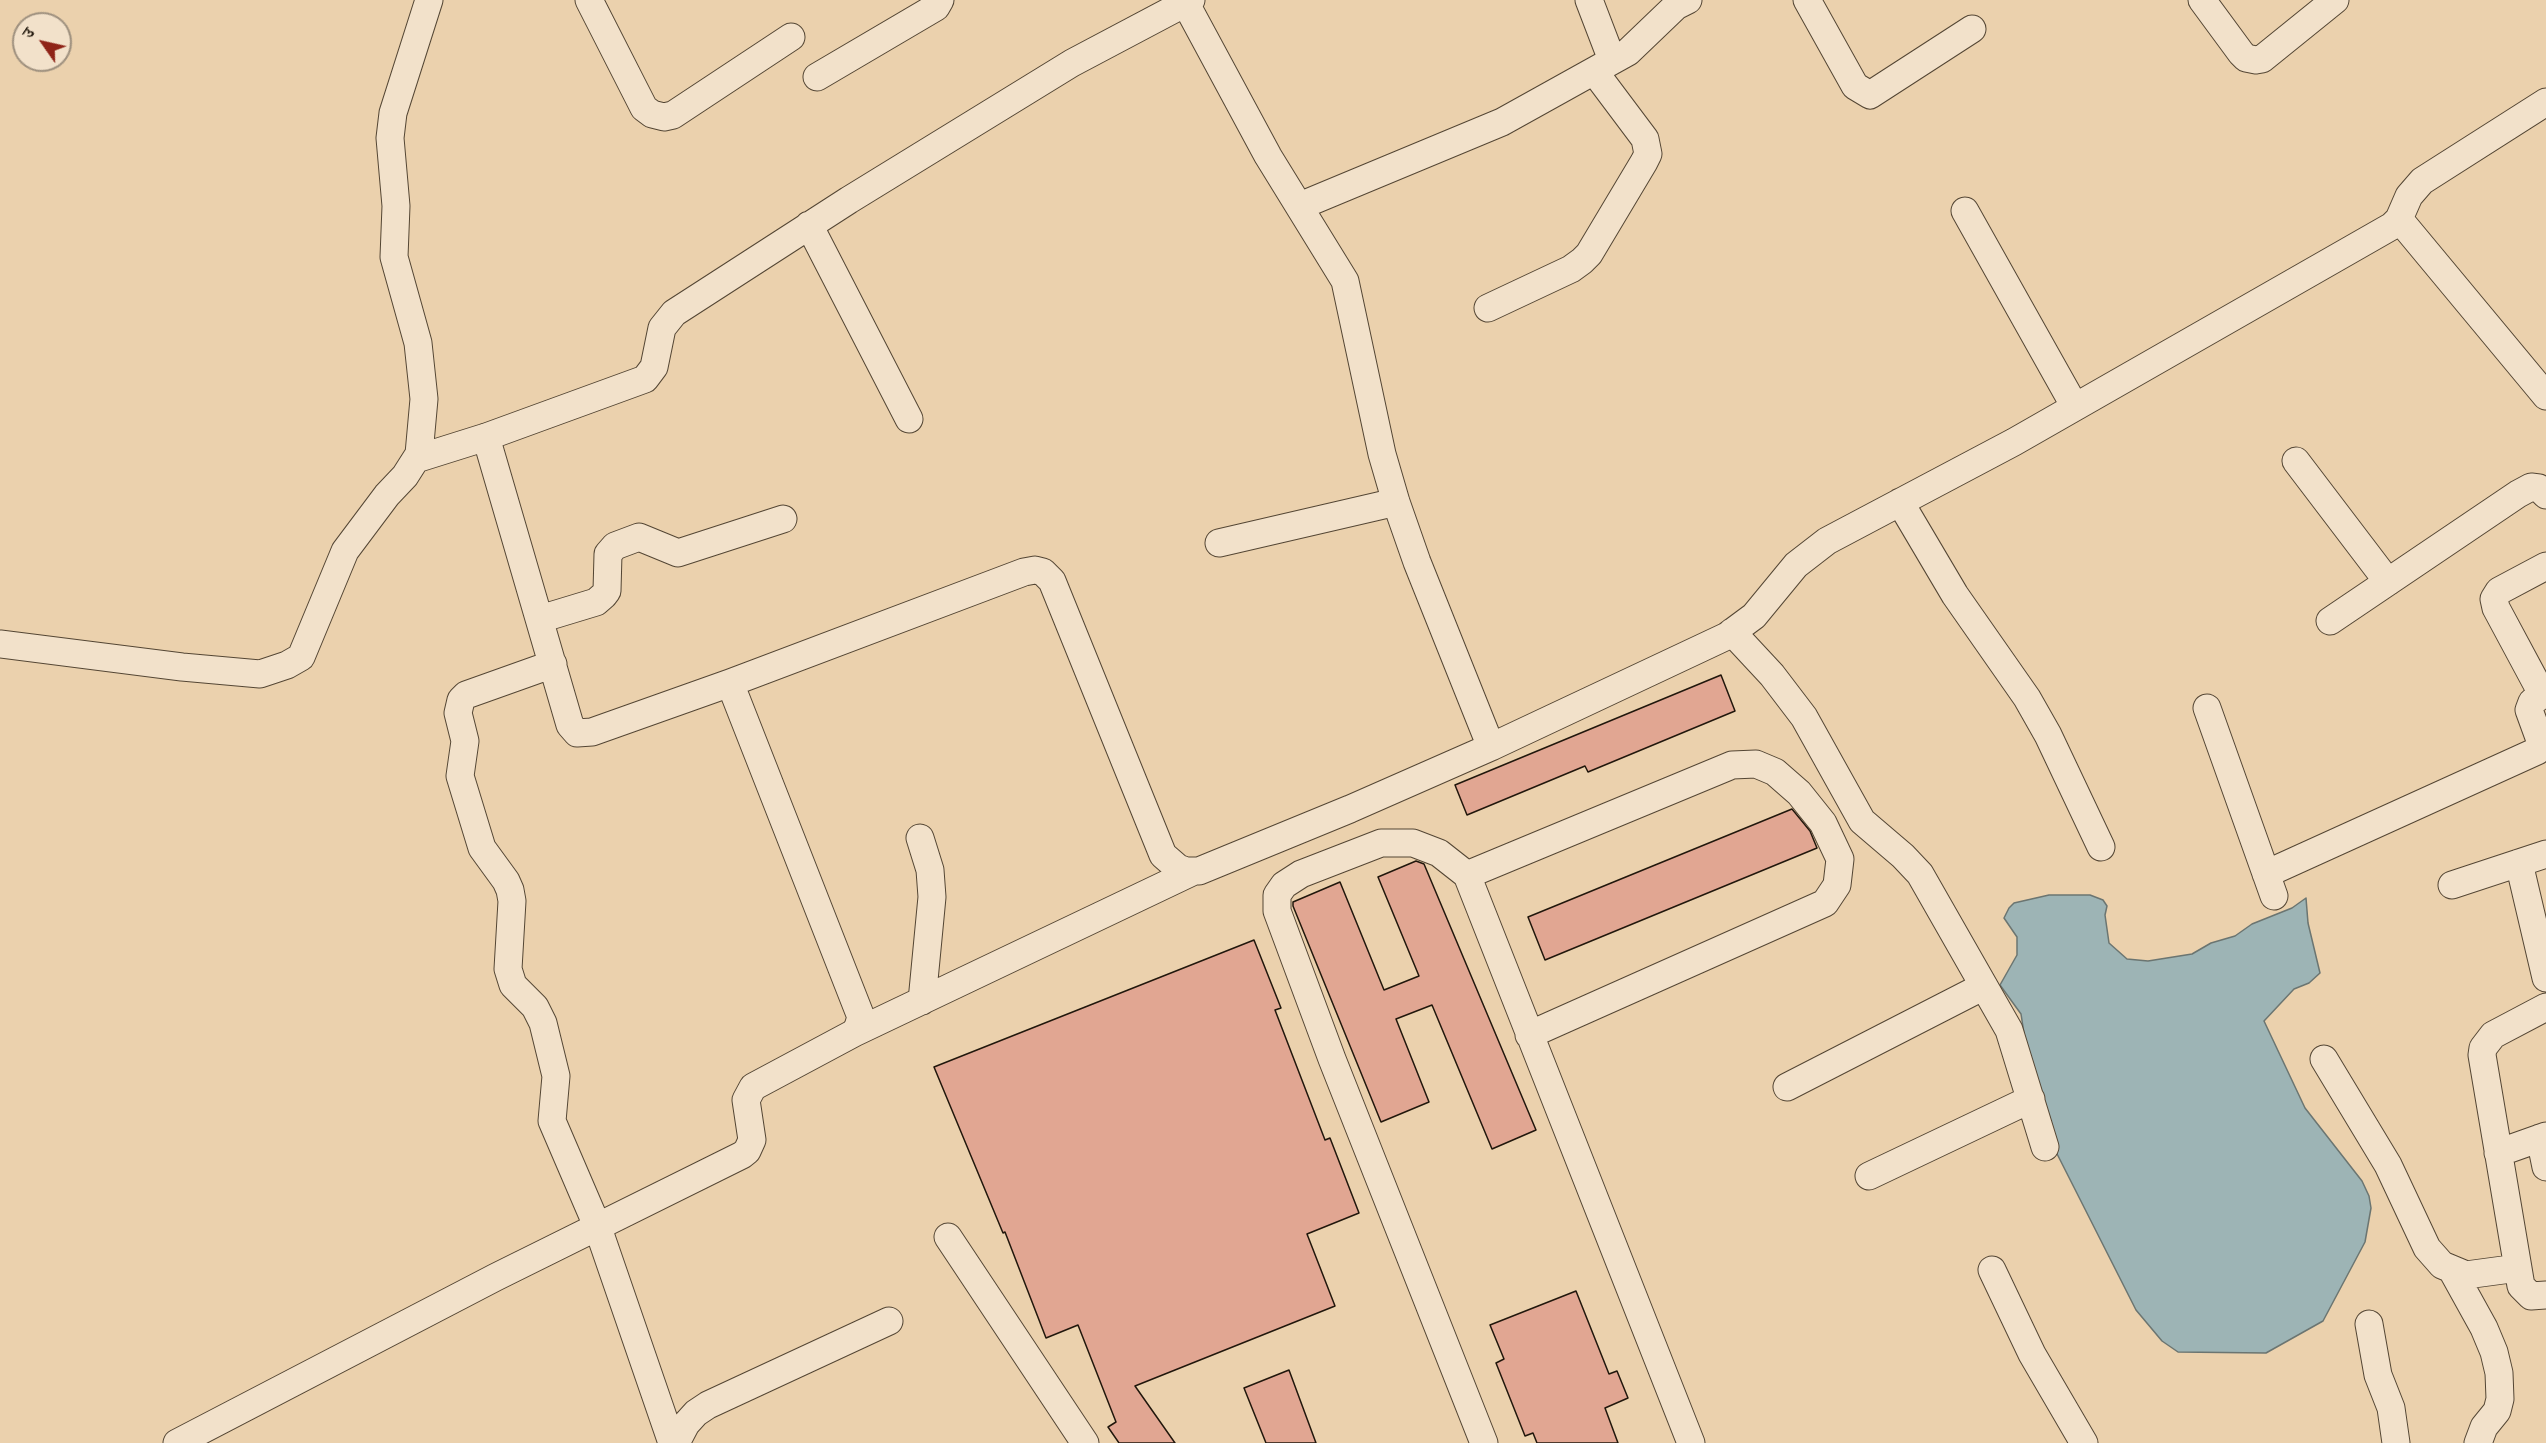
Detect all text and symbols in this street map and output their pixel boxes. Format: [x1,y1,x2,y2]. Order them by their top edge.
north arrow [12,12,72,72]
text: उ [17,24,40,43]

